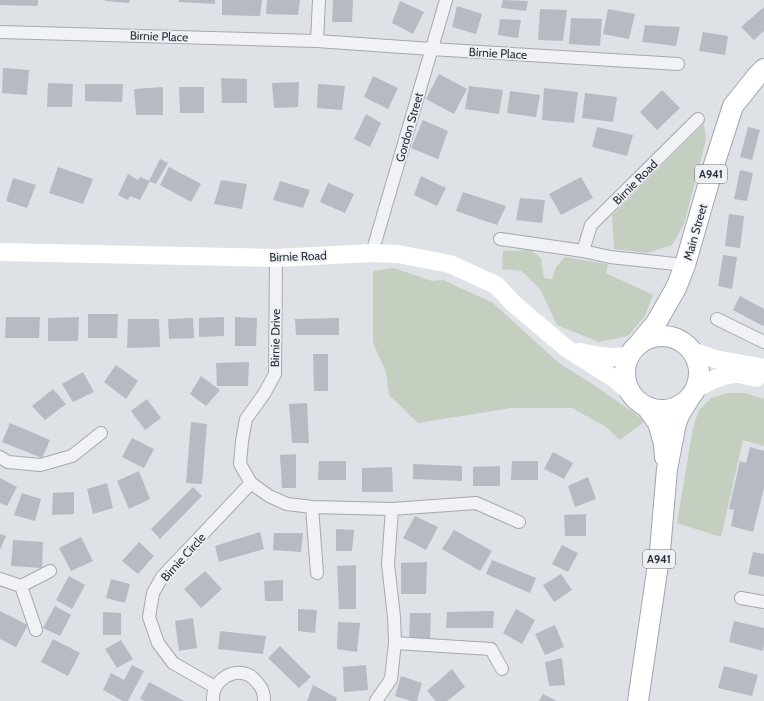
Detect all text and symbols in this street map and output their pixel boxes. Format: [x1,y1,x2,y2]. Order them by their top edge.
street label: Birnie Place [130,27,188,45]
street label: Birnie Place [468,44,528,62]
street label: Gordon Street [392,90,426,164]
street label: Birnie Road [609,156,661,208]
road number: A941 [695,165,727,183]
street label: Main Street [680,202,710,262]
street label: Birnie Road [269,248,327,264]
street label: Birnie Drive [267,309,283,367]
street label: Birnie Circle [157,530,209,584]
road number: A941 [643,550,675,568]

